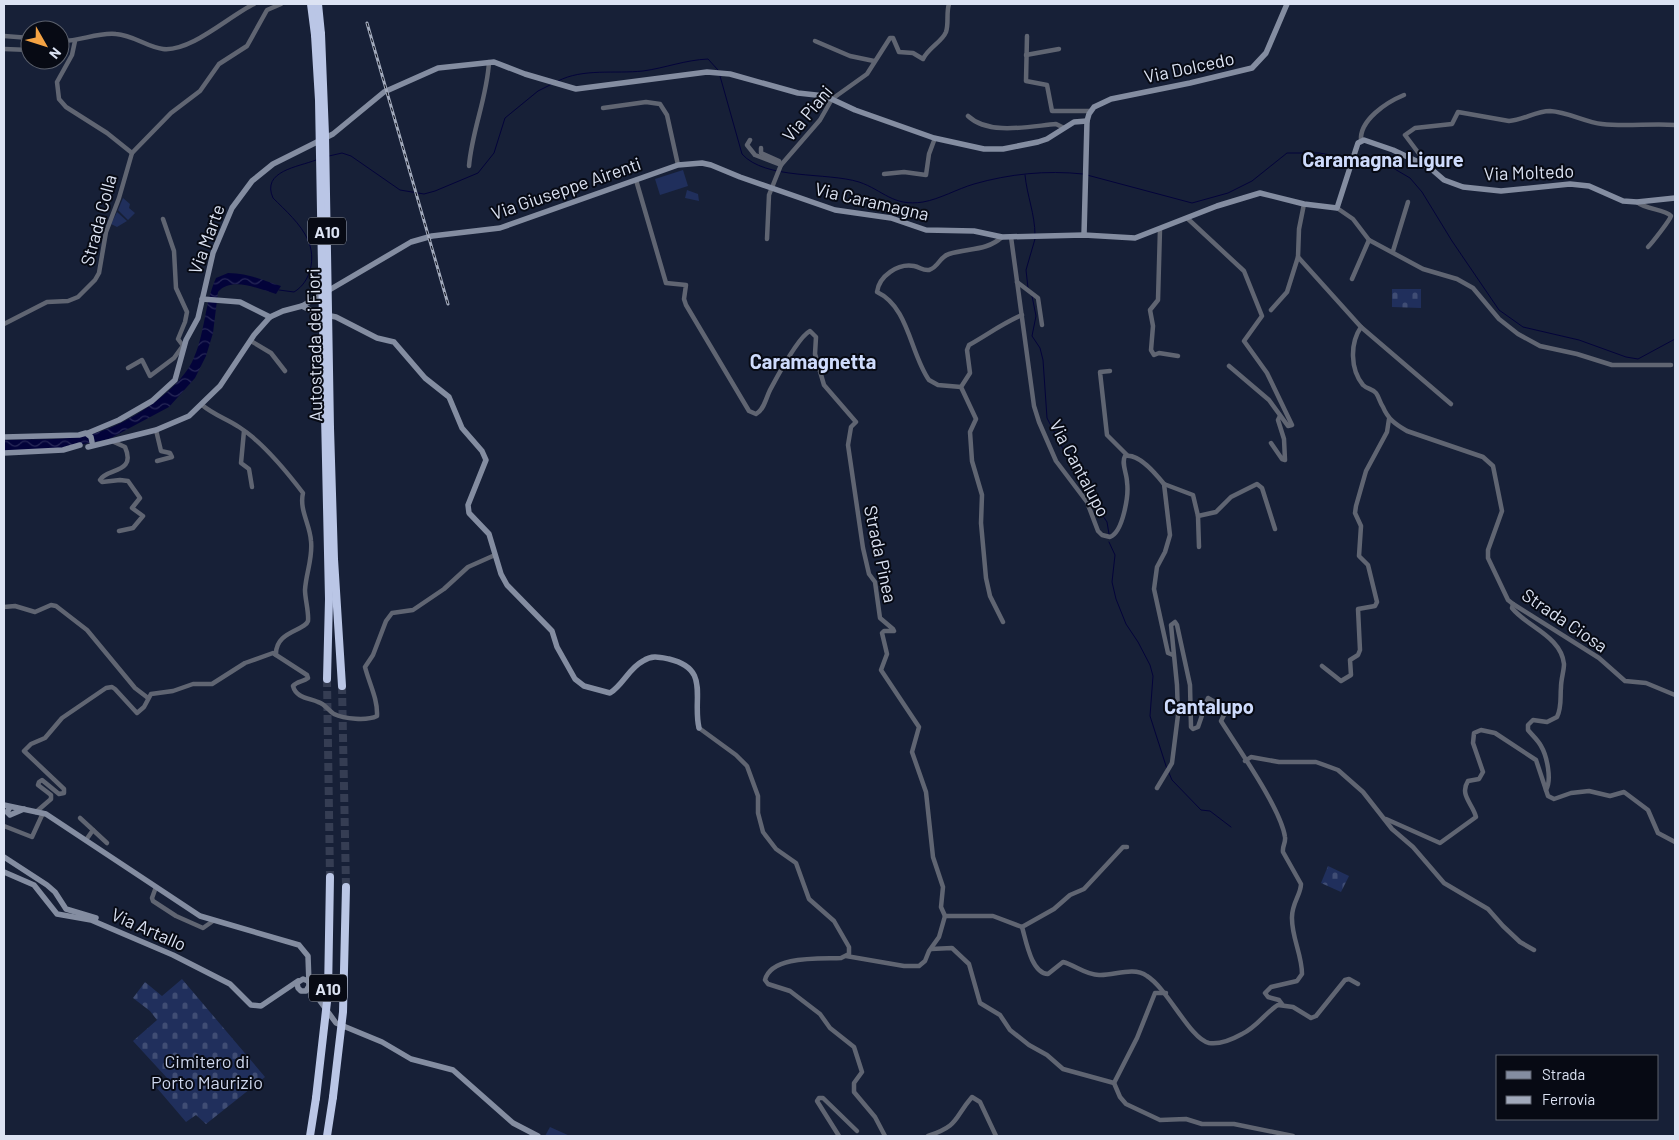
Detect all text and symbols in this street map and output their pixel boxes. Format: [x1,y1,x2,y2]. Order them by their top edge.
north arrow [20,20,70,70]
text: N [46,45,65,62]
street label: Via Dolcedo [1142,47,1236,87]
street label: Via Piani [777,80,837,146]
district label: Caramagna Ligure [1302,147,1464,171]
street label: Via Giuseppe Airenti [488,152,644,224]
street label: Via Moltedo [1483,159,1575,185]
street label: Strada Colla [75,172,121,268]
street label: Via Caramagna [813,177,931,225]
street label: Via Marte [183,201,229,277]
road number: A10 [308,218,346,245]
street label: Autostrada dei Fiori [302,268,326,422]
district label: Caramagnetta [750,349,876,373]
street label: Via Cantalupo [1045,416,1115,520]
street label: Strada Pinea [860,503,902,605]
street label: Strada Ciosa [1518,583,1612,657]
district label: Cantalupo [1164,694,1254,718]
street label: Via Artallo [108,903,190,955]
road number: A10 [309,974,347,1001]
park label: Cimitero di Porto Maurizio [151,1050,263,1093]
legend [1496,1055,1659,1120]
text: Strada [1542,1065,1585,1083]
text: Ferrovia [1542,1090,1595,1108]

